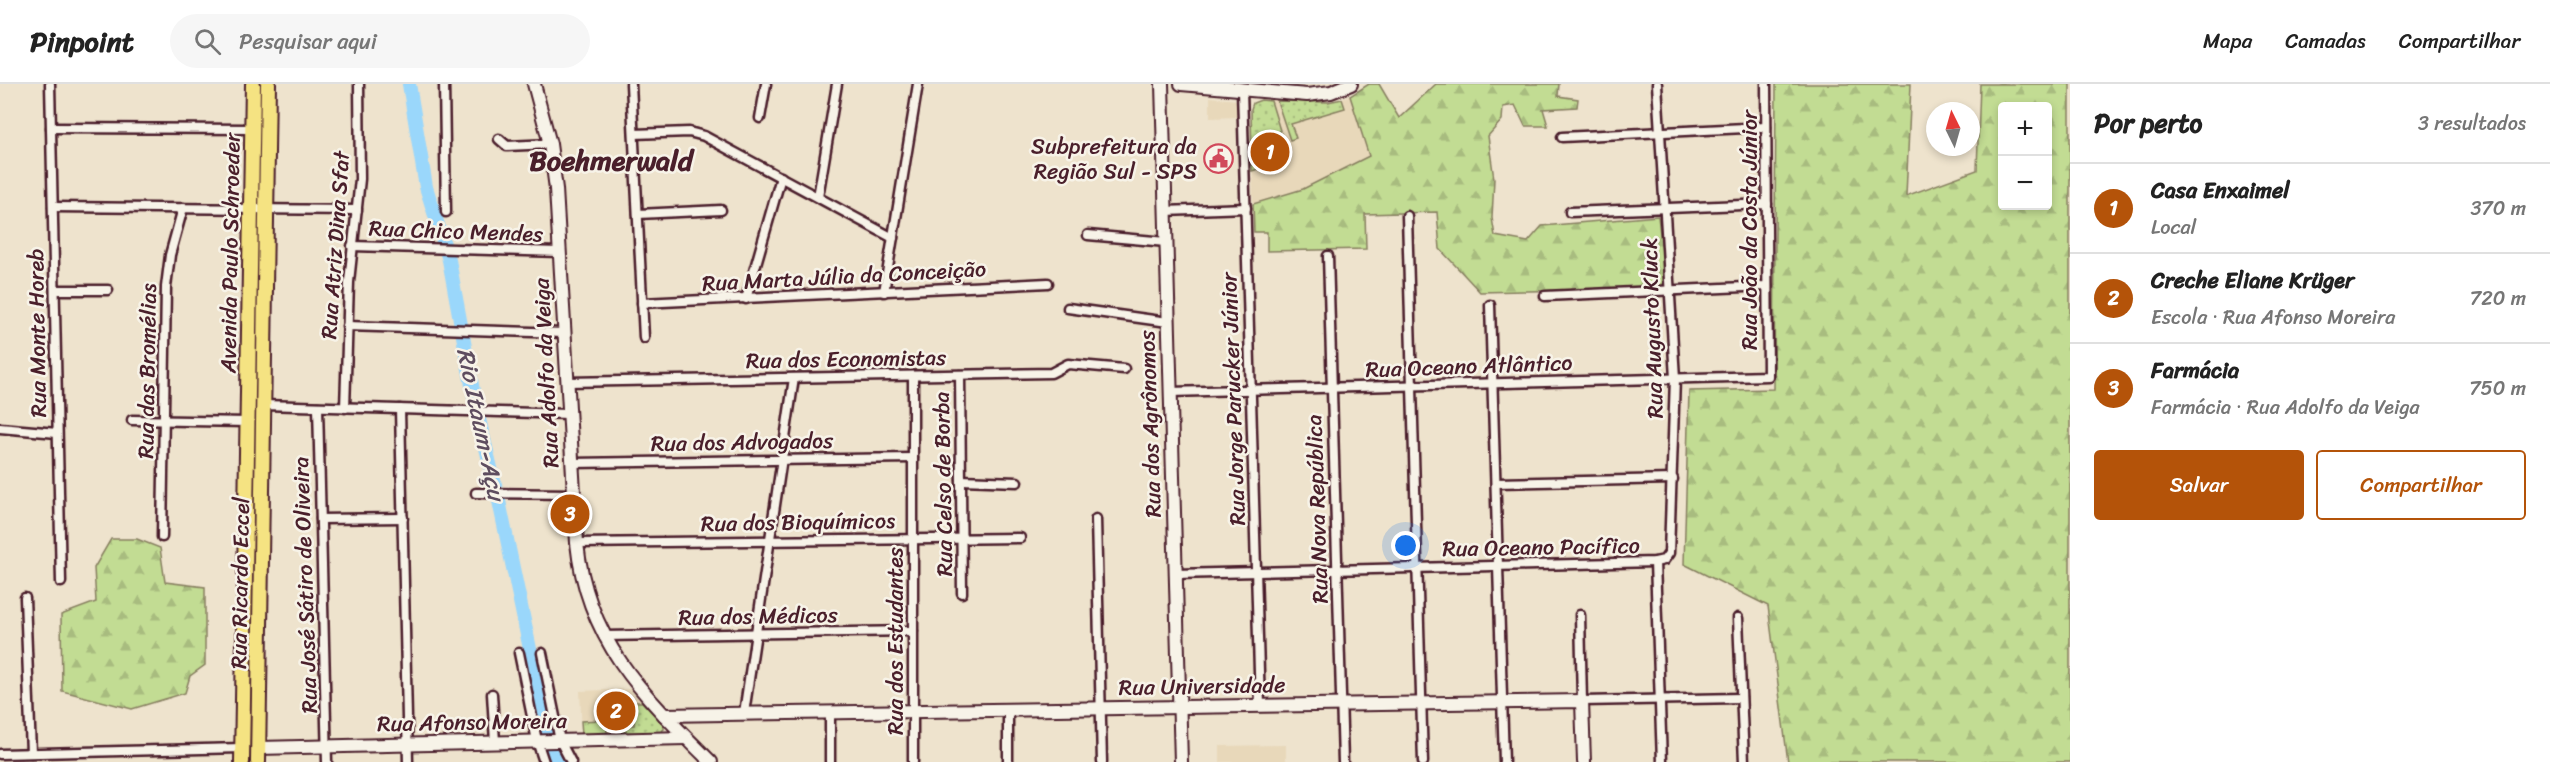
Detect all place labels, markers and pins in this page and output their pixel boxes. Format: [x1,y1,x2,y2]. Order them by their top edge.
place label: Subprefeitura da Região Sul - SPS [1031,127,1197,191]
pin: 1 [1250,130,1290,174]
public building icon: Subprefeitura da Região Sul - SPS [1202,143,1234,175]
pin: 3 [550,492,590,536]
pin: 2 [596,688,636,734]

